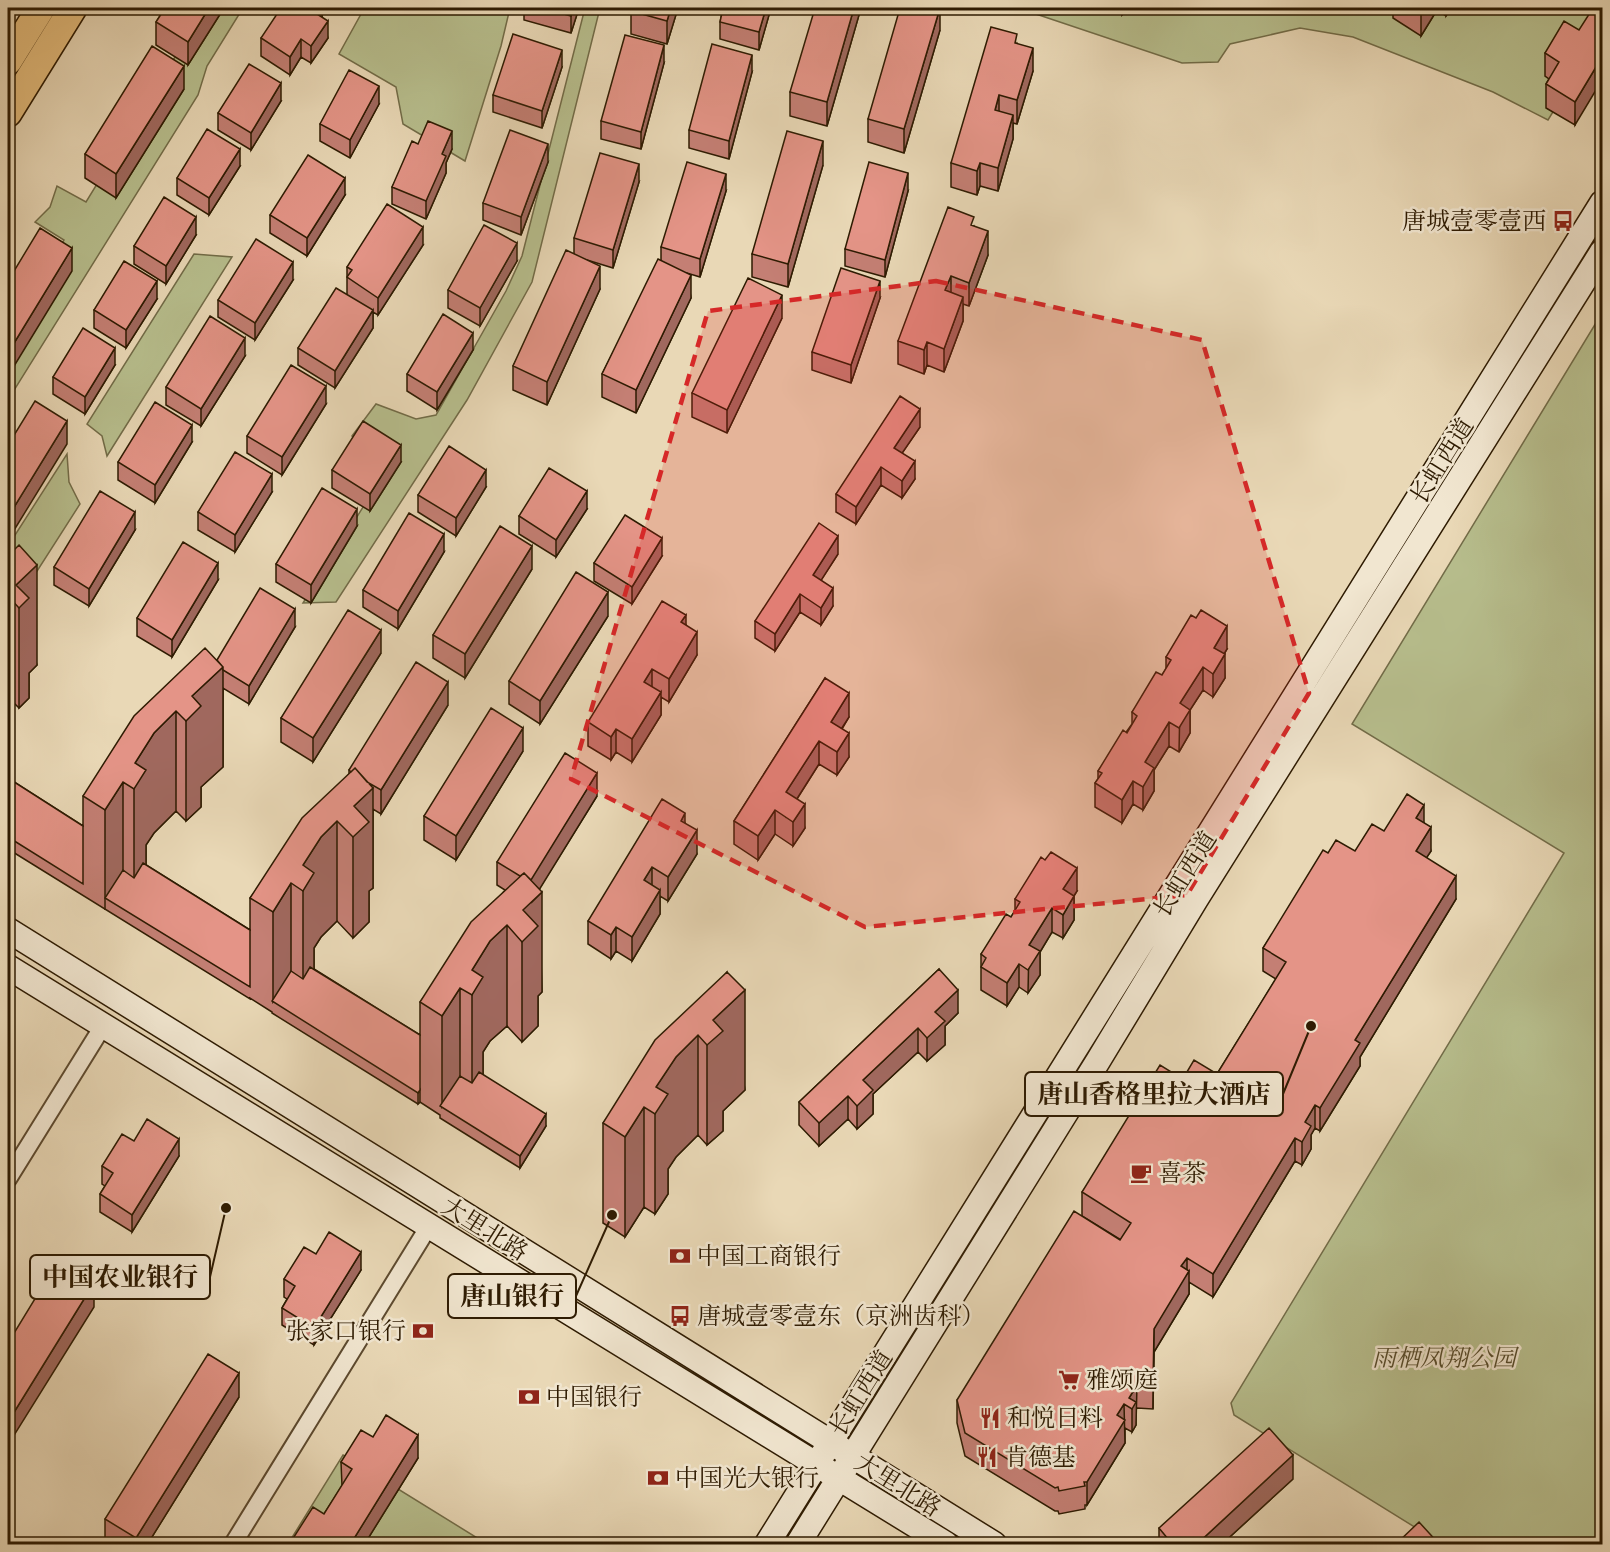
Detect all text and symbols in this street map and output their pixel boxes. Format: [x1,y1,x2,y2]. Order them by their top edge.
place label: 唐城壹零壹西 [1402,205,1546,237]
bus stop icon: 唐城壹零壹西 [1551,209,1575,233]
street label: 长虹西道 [1403,412,1481,510]
street label: 长虹西道 [1146,825,1224,923]
callout: 唐山香格里拉大酒店 [1025,1072,1283,1116]
text: 唐山香格里拉大酒店 [1037,1077,1271,1112]
place label: 喜茶 [1158,1157,1206,1189]
cafe icon: 喜茶 [1129,1161,1153,1185]
street label: 大里北路 [436,1190,534,1268]
place label: 中国工商银行 [697,1240,841,1272]
bank icon: 中国工商银行 [668,1244,692,1268]
callout: 中国农业银行 [30,1255,210,1299]
text: 中国农业银行 [42,1260,198,1295]
callout: 唐山银行 [448,1274,576,1318]
text: 唐山银行 [460,1279,564,1314]
place label: 唐城壹零壹东（京洲齿科） [697,1300,985,1332]
bus stop icon: 唐城壹零壹东（京洲齿科） [668,1304,692,1328]
place label: 张家口银行 [286,1315,406,1347]
bank icon: 张家口银行 [411,1319,435,1343]
park label: 雨栖凤翔公园 [1372,1342,1520,1374]
street label: 长虹西道 [822,1344,900,1442]
place label: 雅颂庭 [1086,1364,1158,1396]
supermarket icon: 雅颂庭 [1057,1368,1081,1392]
place label: 中国银行 [546,1381,642,1413]
bank icon: 中国银行 [517,1385,541,1409]
place label: 和悦日料 [1007,1402,1103,1434]
restaurant icon: 和悦日料 [978,1406,1002,1430]
place label: 肯德基 [1004,1441,1076,1473]
restaurant icon: 肯德基 [975,1445,999,1469]
street label: 大里北路 [849,1446,947,1524]
place label: 中国光大银行 [675,1462,819,1494]
bank icon: 中国光大银行 [646,1466,670,1490]

